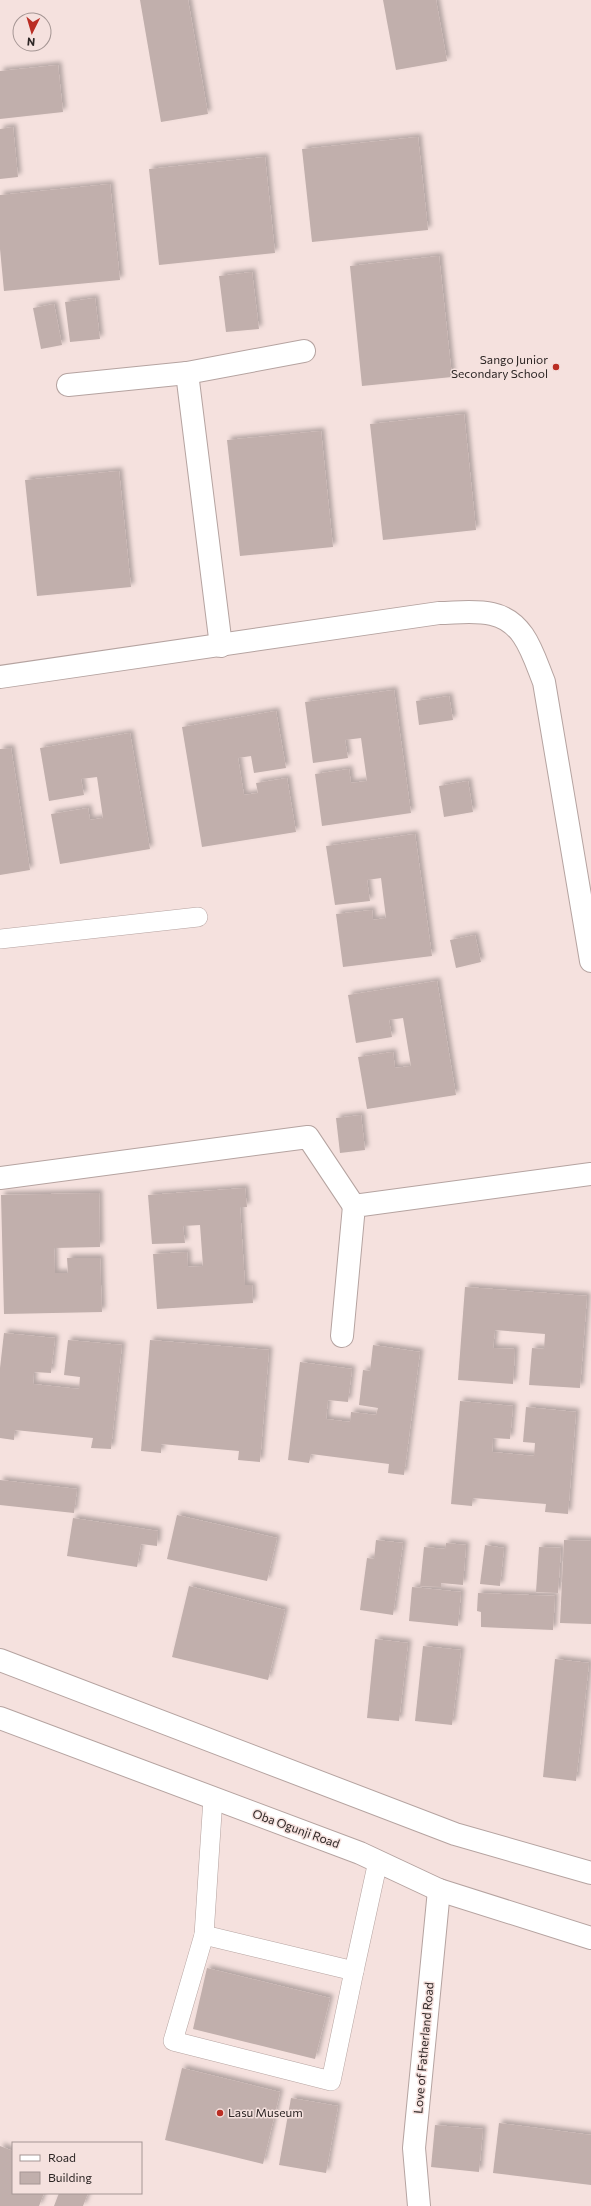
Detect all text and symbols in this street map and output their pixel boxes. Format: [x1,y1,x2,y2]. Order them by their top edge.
north arrow [12,12,52,52]
text: N [26,36,36,49]
place label: Sango Junior Secondary School [451,352,548,380]
marker: Sango Junior Secondary School [551,362,561,372]
street label: Oba Ogunji Road [251,1806,342,1850]
street label: Love of Fatherland Road [410,1982,436,2114]
place label: Lasu Museum [228,2105,303,2119]
marker: Lasu Museum [215,2108,225,2118]
legend [12,2142,142,2194]
text: Road [48,2150,76,2164]
text: Building [48,2170,92,2184]

